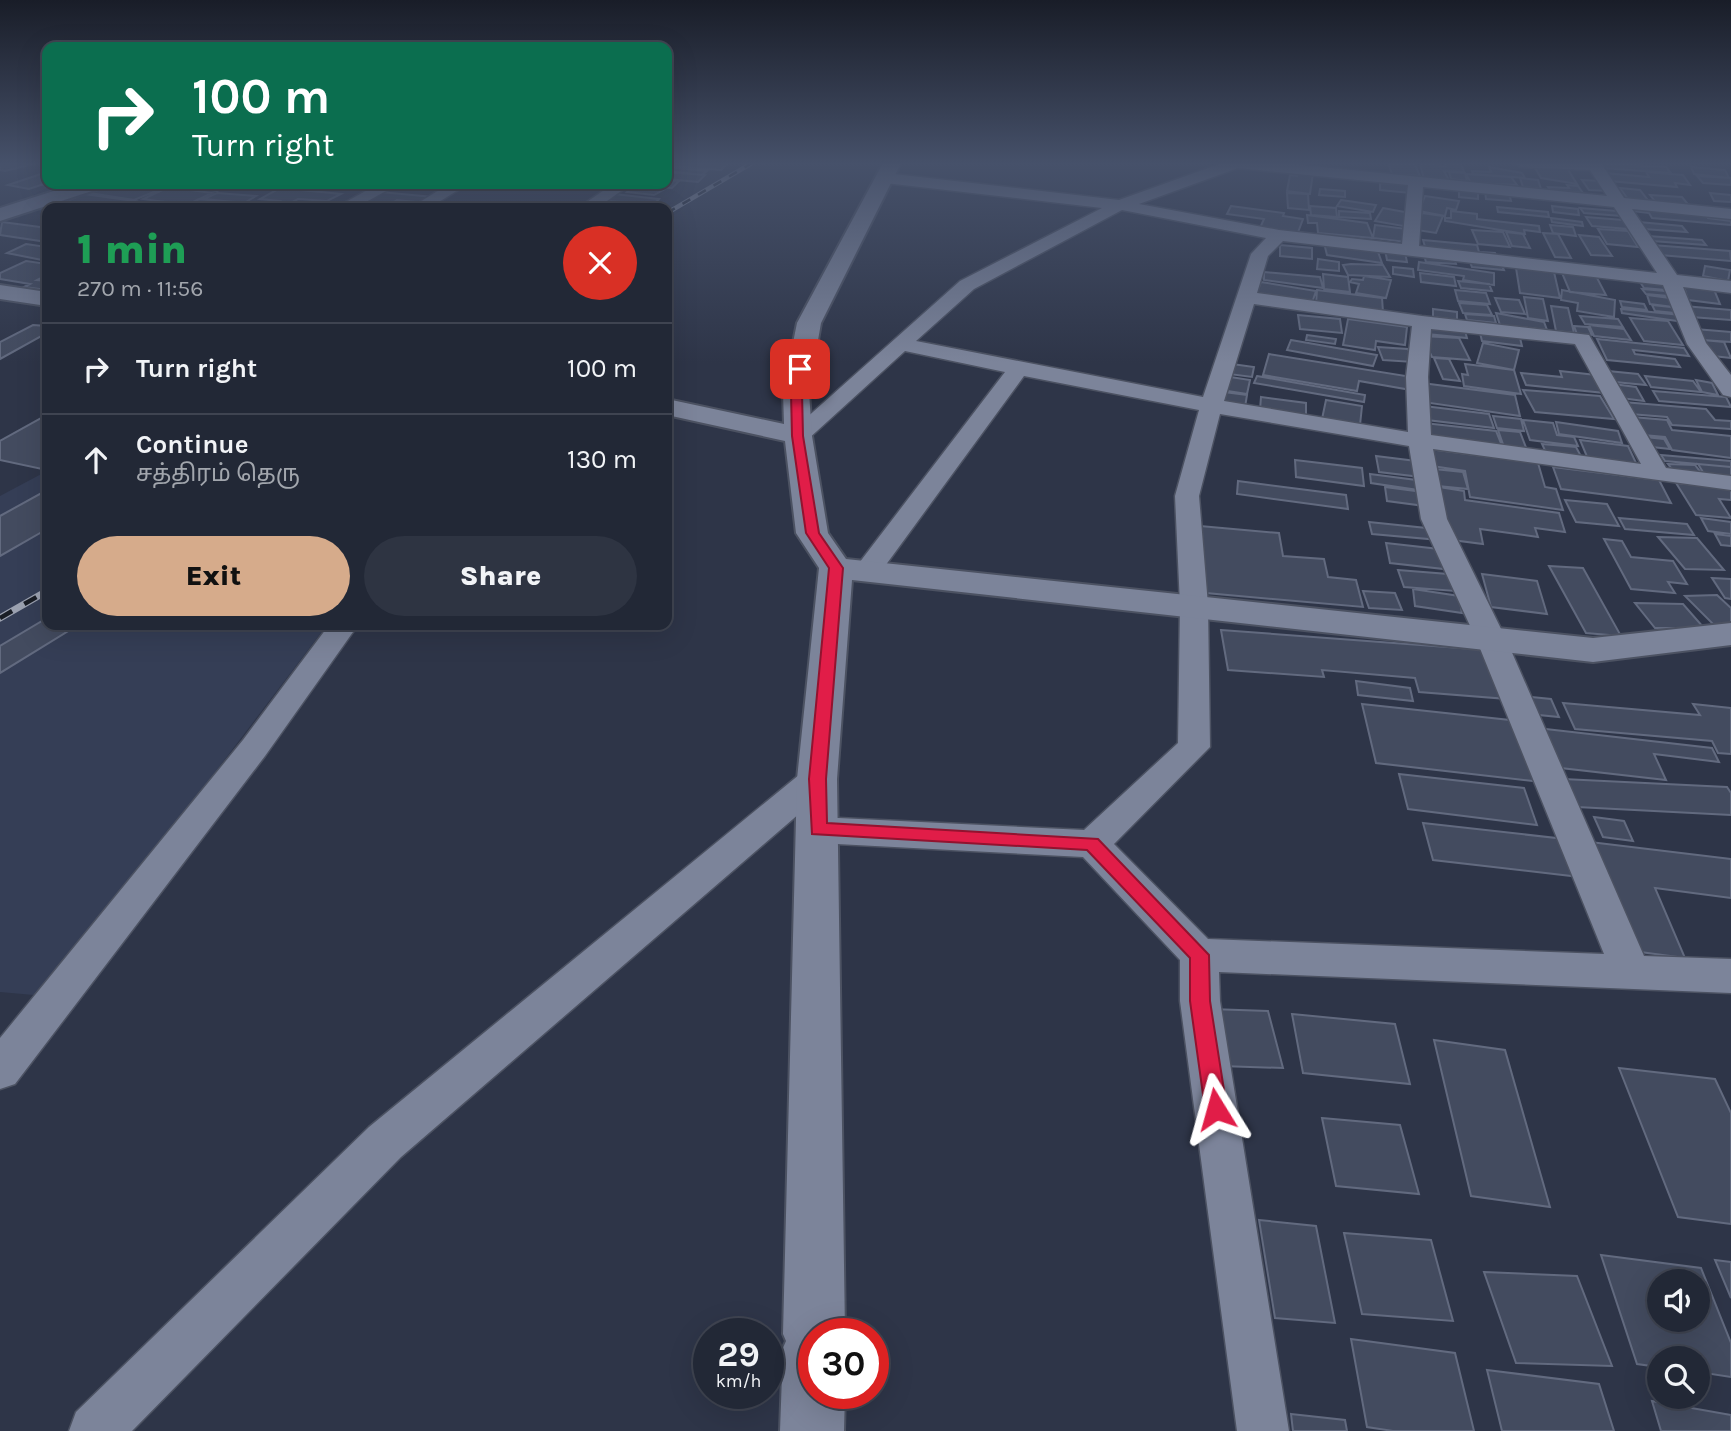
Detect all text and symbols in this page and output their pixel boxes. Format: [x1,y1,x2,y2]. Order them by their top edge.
text: 100 m [192,68,330,125]
icon: right [77,70,168,161]
text: Turn right [192,127,334,164]
text: 1 min [77,224,187,274]
button: close [563,226,637,300]
text: 270 m · 11:56 [77,275,203,302]
pin [770,339,830,399]
icon: right [77,350,115,388]
icon: arrive [781,350,819,388]
text: Turn right [136,353,257,384]
text: 100 m [567,353,637,384]
text: Continue [136,429,248,460]
icon: ahead [77,441,115,479]
text: 130 m [567,444,637,475]
text: சத்திரம் தெரு [136,460,300,487]
button: Exit [77,536,350,616]
button: Share [364,536,637,616]
position arrow [1179,1072,1253,1146]
map controls [1647,1269,1710,1409]
button: sound [1647,1269,1710,1332]
speed limit sign: 30 [798,1318,889,1409]
text: 29 [717,1334,760,1375]
button: search [1647,1346,1710,1409]
text: km/h [716,1370,761,1392]

